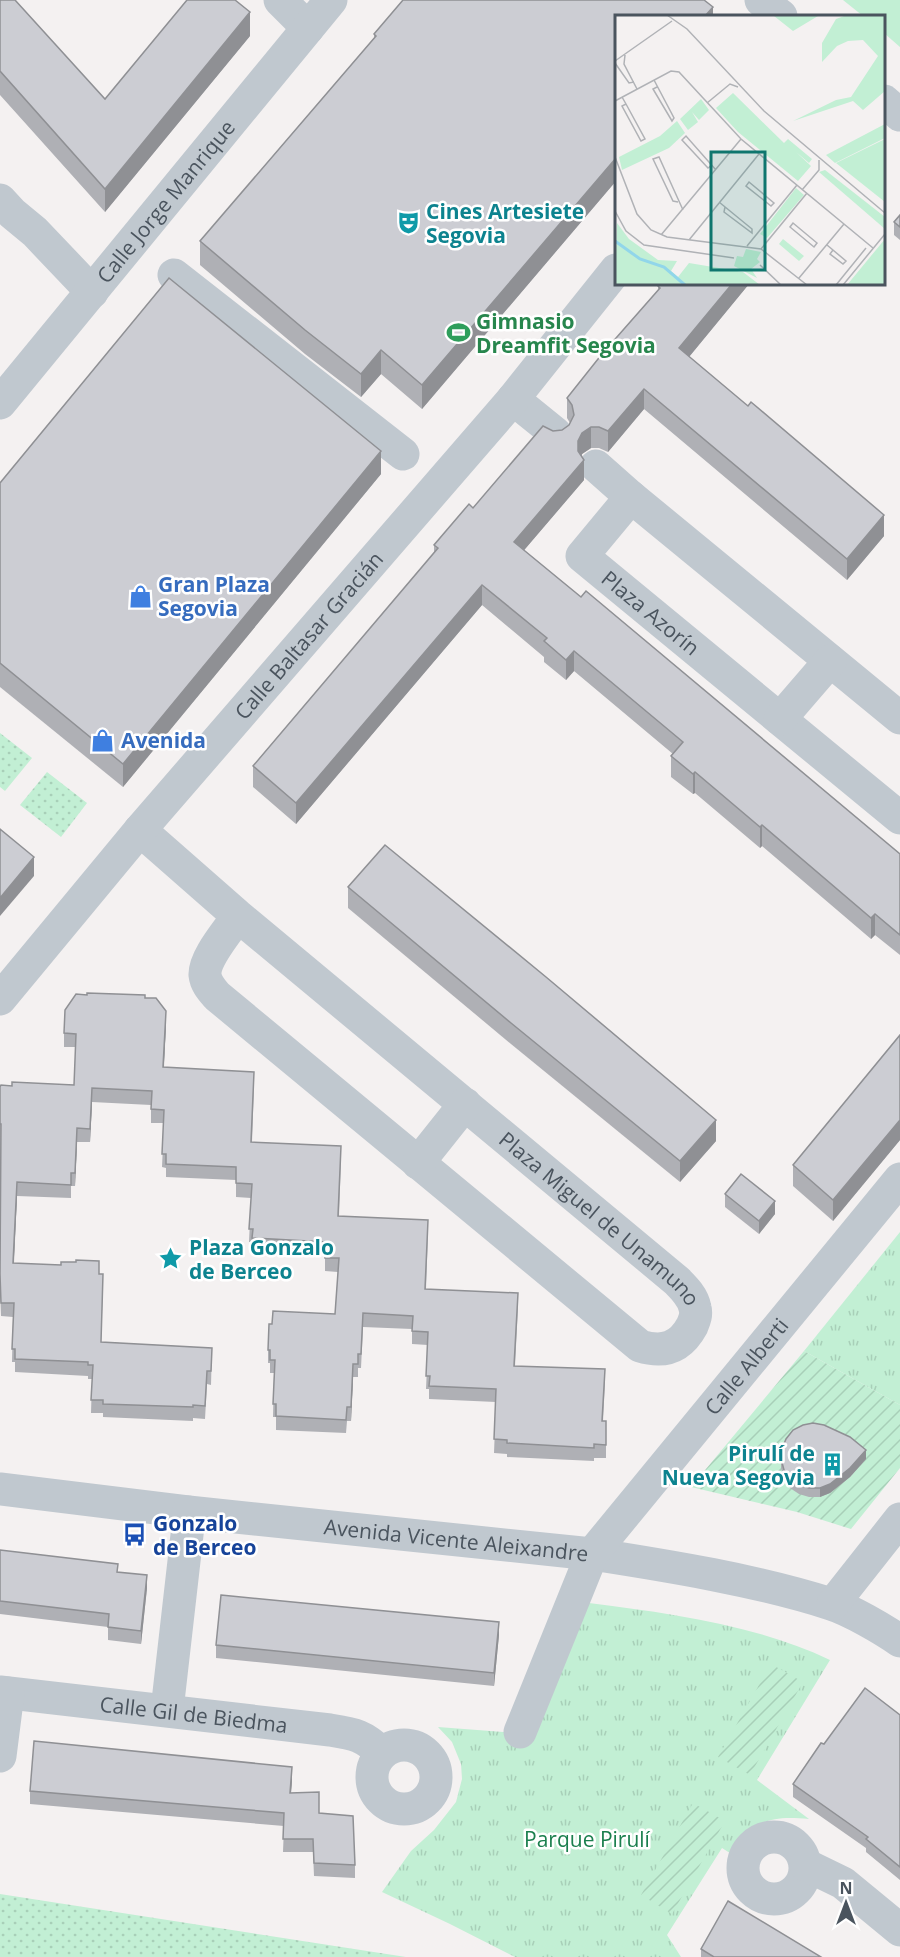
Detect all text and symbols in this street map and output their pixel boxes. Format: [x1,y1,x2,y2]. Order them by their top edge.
inset map [615,15,885,285]
street label: Calle Jorge Manrique [90,114,241,289]
place label: Cines Artesiete Segovia [426,197,584,249]
theatre icon: Cines Artesiete Segovia [395,210,421,236]
place label: Gimnasio Dreamfit Segovia [476,307,656,359]
sports icon: Gimnasio Dreamfit Segovia [445,320,471,346]
street label: Calle Baltasar Gracián [228,545,389,725]
street label: Plaza Azorín [596,564,706,661]
place label: Gran Plaza Segovia [158,570,270,622]
shop icon: Gran Plaza Segovia [127,583,153,609]
place label: Avenida [121,726,206,754]
shop icon: Avenida [90,727,116,753]
street label: Plaza Miguel de Unamuno [493,1125,707,1310]
place label: Plaza Gonzalo de Berceo [189,1233,334,1285]
place icon: Plaza Gonzalo de Berceo [158,1246,184,1272]
street label: Calle Alberti [698,1312,794,1420]
place label: Pirulí de Nueva Segovia [662,1439,815,1491]
building icon: Pirulí de Nueva Segovia [820,1452,846,1478]
place label: Gonzalo de Berceo [153,1509,256,1561]
street label: Avenida Vicente Aleixandre [323,1512,590,1568]
bus stop icon: Gonzalo de Berceo [122,1522,148,1548]
street label: Calle Gil de Biedma [98,1690,289,1739]
park label: Parque Pirulí [524,1825,651,1853]
north arrow [816,1873,876,1933]
text: N [839,1877,853,1899]

